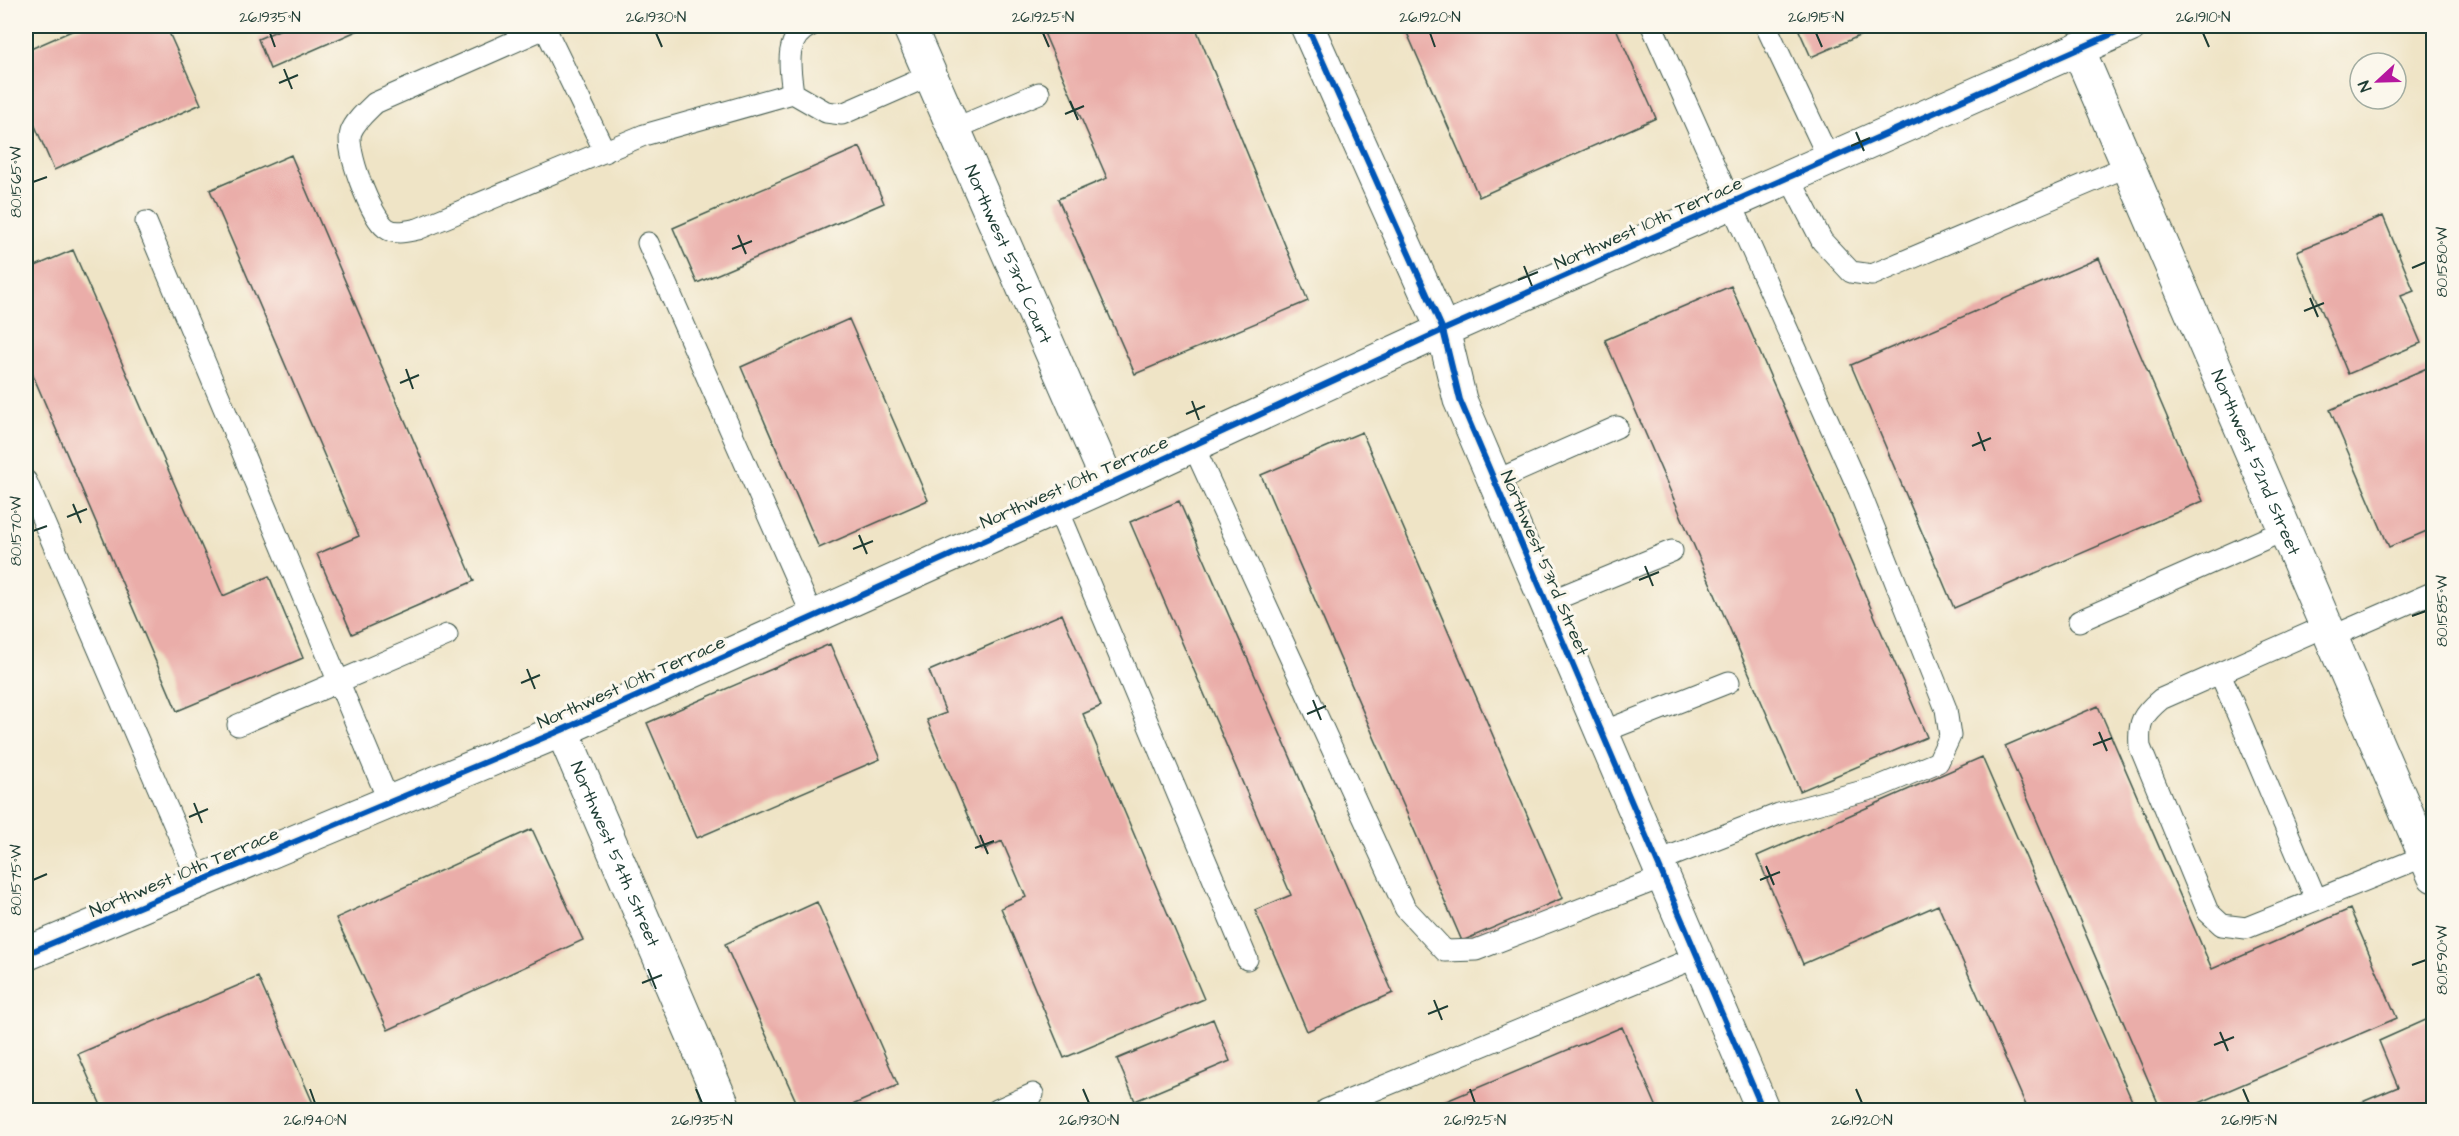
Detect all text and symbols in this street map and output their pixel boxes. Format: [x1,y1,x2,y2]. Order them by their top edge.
text: 26.1935°N [239,7,301,28]
text: 26.1930°N [626,7,686,28]
text: 26.1925°N [1012,7,1074,28]
text: 26.1920°N [1399,7,1461,28]
text: 26.1915°N [1788,7,1844,28]
text: 26.1910°N [2176,7,2230,28]
north arrow [2348,51,2408,111]
text: N [2353,77,2377,95]
text: 80.1565°W [6,146,27,218]
street label: Northwest 53rd Court [958,161,1059,348]
street label: Northwest 10th Terrace [1550,171,1746,276]
text: 80.1580°W [2432,227,2453,297]
street label: Northwest 52nd Street [2205,366,2307,560]
street label: Northwest 10th Terrace [976,430,1172,535]
street label: Northwest 53rd Street [1494,467,1595,660]
text: 80.1570°W [6,496,27,566]
text: 80.1585°W [2432,575,2453,647]
street label: Northwest 10th Terrace [533,630,729,735]
street label: Northwest 54th Street [564,758,666,951]
street label: Northwest 10th Terrace [86,821,283,924]
text: 80.1575°W [6,844,27,916]
text: 80.1590°W [2432,925,2453,995]
text: 26.1940°N [284,1110,346,1131]
text: 26.1935°N [671,1110,733,1131]
text: 26.1930°N [1059,1110,1119,1131]
text: 26.1925°N [1444,1110,1506,1131]
text: 26.1920°N [1831,1110,1893,1131]
text: 26.1915°N [2221,1110,2277,1131]

